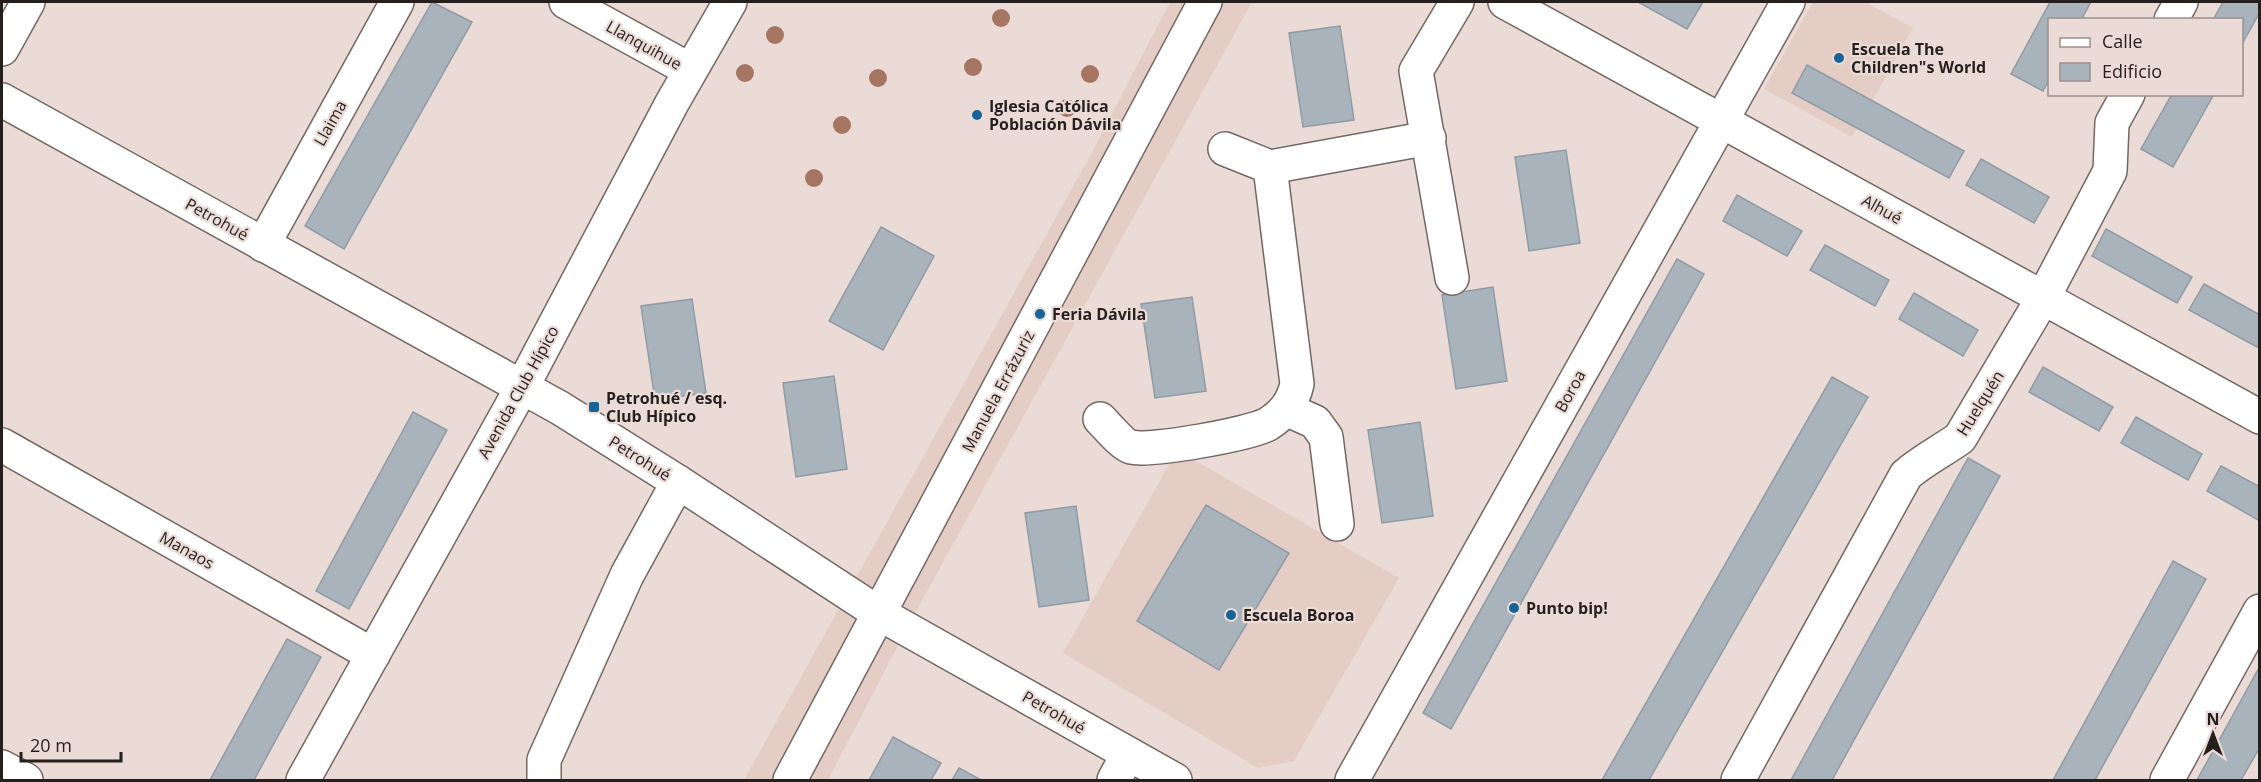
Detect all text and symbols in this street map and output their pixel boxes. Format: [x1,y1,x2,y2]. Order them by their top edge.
street label: Llanquihue [602,15,686,75]
legend [2048,18,2243,96]
text: Calle [2102,29,2143,53]
place label: Escuela The Children"s World [1851,38,1986,78]
marker: Escuela The Children"s World [1832,51,1846,65]
text: Edificio [2102,59,2162,83]
place label: Iglesia Católica Población Dávila [989,95,1121,135]
street label: Llaima [308,96,352,150]
marker: Iglesia Católica Población Dávila [970,108,984,122]
street label: Alhué [1858,189,1906,229]
street label: Petrohué [181,193,253,245]
place label: Feria Dávila [1052,303,1146,325]
marker: Feria Dávila [1033,307,1047,321]
street label: Avenida Club Hípico [472,322,564,462]
street label: Manuela Errázuriz [957,326,1039,456]
street label: Boroa [1549,366,1591,416]
street label: Huelquén [1951,366,2009,440]
place label: Petrohué / esq. Club Hípico [606,387,727,427]
marker: Petrohué / esq. Club Hípico [587,400,601,414]
street label: Petrohué [605,430,675,486]
street label: Manaos [156,526,218,574]
place label: Punto bip! [1526,597,1608,619]
marker: Punto bip! [1507,601,1521,615]
place label: Escuela Boroa [1243,604,1354,626]
marker: Escuela Boroa [1224,608,1238,622]
street label: Petrohué [1019,685,1089,739]
north arrow [2183,704,2243,764]
text: N [2206,708,2220,730]
scale bar [21,725,122,763]
text: 20 m [30,733,72,757]

